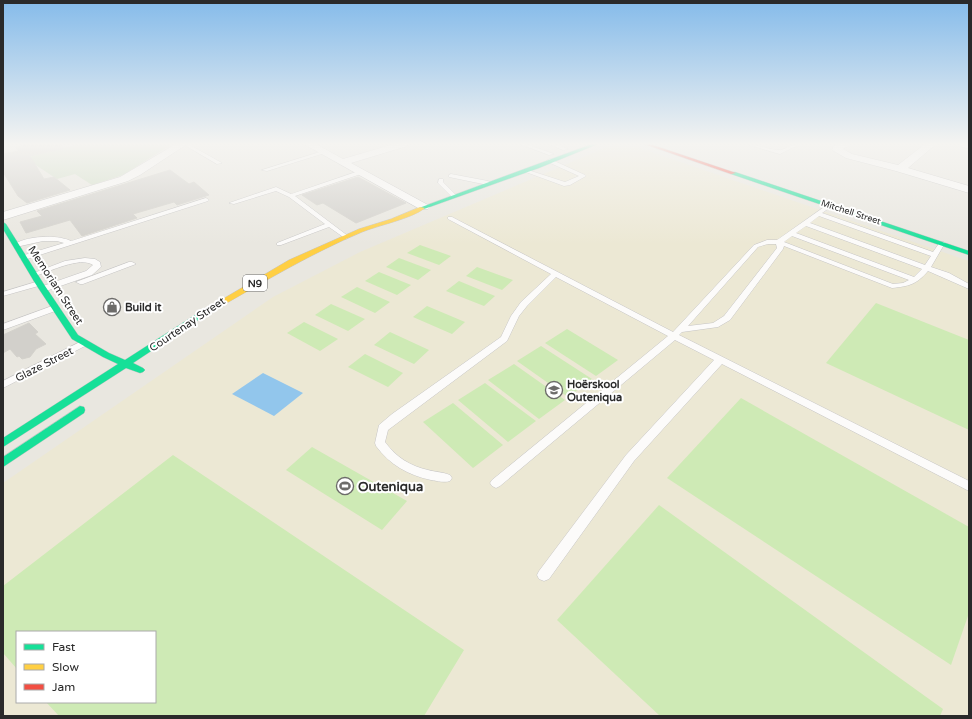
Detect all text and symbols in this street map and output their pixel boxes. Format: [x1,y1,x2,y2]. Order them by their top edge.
street label: Mitchell Street [820,198,883,227]
street label: Memoriam Street [25,244,86,327]
road number: N9 [243,275,267,291]
street label: Courtenay Street [147,294,228,355]
shop icon: Build it [102,297,122,317]
place label: Build it [125,301,162,314]
street label: Glaze Street [13,344,75,385]
place label: Hoërskool Outeniqua [567,378,622,405]
school or university icon: Hoërskool Outeniqua [544,380,564,400]
sports icon: Outeniqua [335,476,355,496]
place label: Outeniqua [358,479,423,495]
legend [16,631,156,703]
text: Fast [52,640,76,654]
text: Slow [52,660,79,674]
text: Jam [52,680,75,694]

